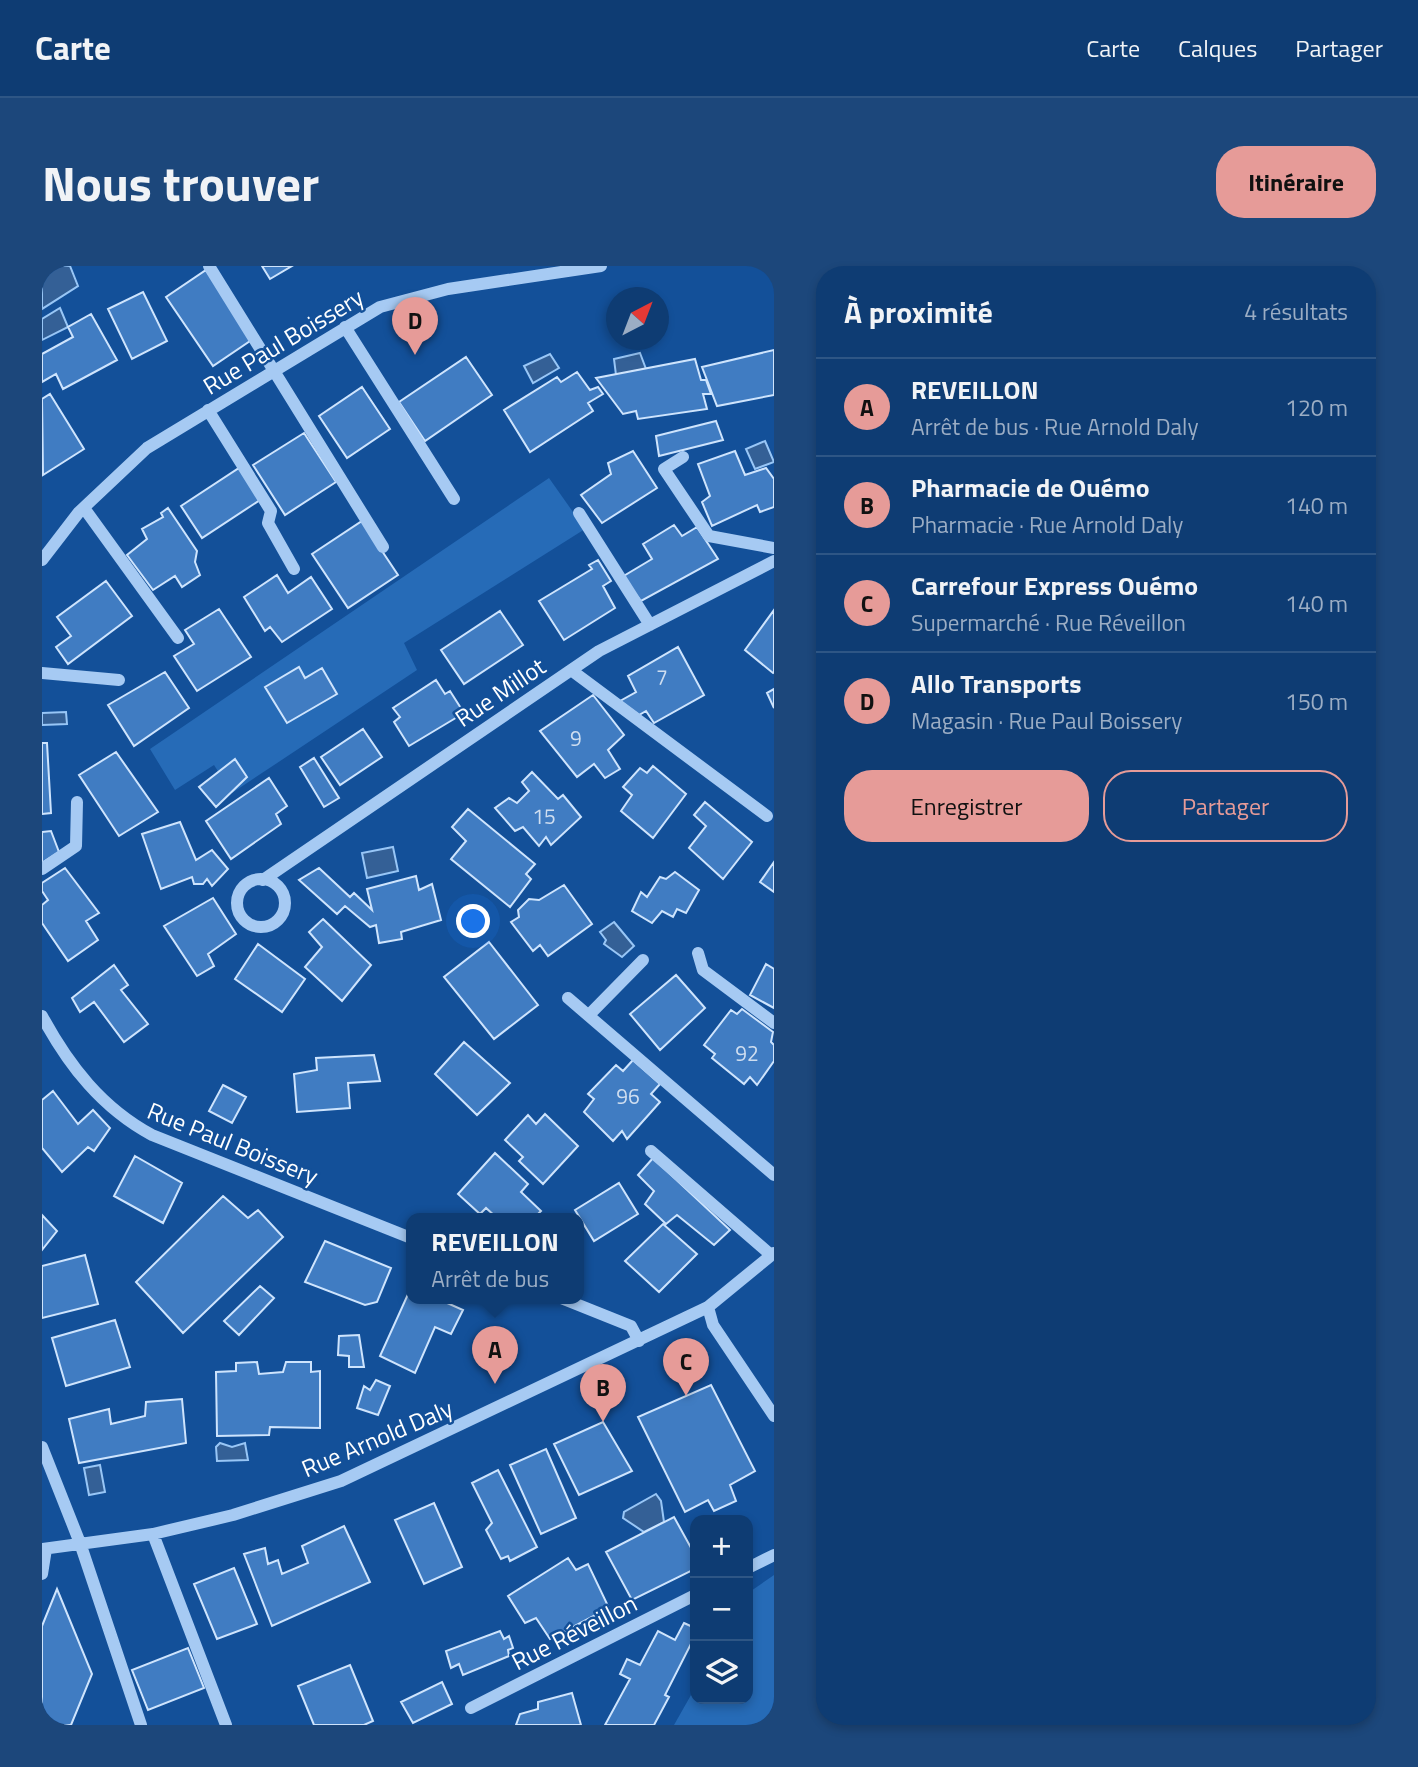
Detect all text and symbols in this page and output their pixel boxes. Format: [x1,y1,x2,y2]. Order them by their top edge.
text: Carte [35,23,111,73]
text: Carte [1086,30,1140,66]
text: Calques [1178,30,1257,66]
text: Partager [1295,30,1383,66]
text: Nous trouver [42,145,319,220]
button: Itinéraire [1216,146,1376,218]
street label: Rue Paul Boissery [196,279,370,403]
north arrow [606,287,669,350]
text: À proximité [844,289,993,335]
text: 4 résultats [1244,294,1348,329]
pin: D [392,297,438,355]
text: REVEILLON [911,370,1038,409]
text: A [860,390,874,425]
text: 120 m [1285,390,1348,425]
text: Arrêt de bus · Rue Arnold Daly [911,409,1199,444]
text: Pharmacie de Ouémo [911,468,1150,507]
text: B [860,488,874,523]
text: 140 m [1285,488,1348,523]
text: Pharmacie · Rue Arnold Daly [911,507,1183,542]
text: Carrefour Express Ouémo [911,566,1198,605]
text: C [861,586,873,621]
text: 140 m [1285,586,1348,621]
text: Supermarché · Rue Réveillon [911,605,1186,640]
street label: Rue Millot [447,648,553,736]
house number: 7 [656,661,668,693]
text: Allo Transports [911,664,1082,703]
text: D [860,684,874,719]
text: 150 m [1285,684,1348,719]
text: Magasin · Rue Paul Boissery [911,703,1182,738]
house number: 9 [570,722,582,754]
button: Enregistrer [844,770,1089,842]
button: Partager [1103,770,1348,842]
house number: 15 [532,800,556,832]
your location [456,904,490,938]
house number: 92 [735,1037,759,1069]
house number: 96 [616,1080,640,1112]
street label: Rue Paul Boissery [142,1092,324,1194]
popup [406,1213,584,1304]
text: REVEILLON [431,1222,559,1261]
text: Arrêt de bus [431,1261,549,1296]
pin: A [472,1326,518,1384]
pin: C [663,1338,709,1396]
pin: B [580,1364,626,1422]
street label: Rue Arnold Daly [296,1390,459,1486]
map controls [690,1515,753,1704]
button: + [690,1515,753,1578]
button: − [690,1578,753,1641]
street label: Rue Réveillon [505,1585,643,1679]
button: layers [690,1641,753,1704]

